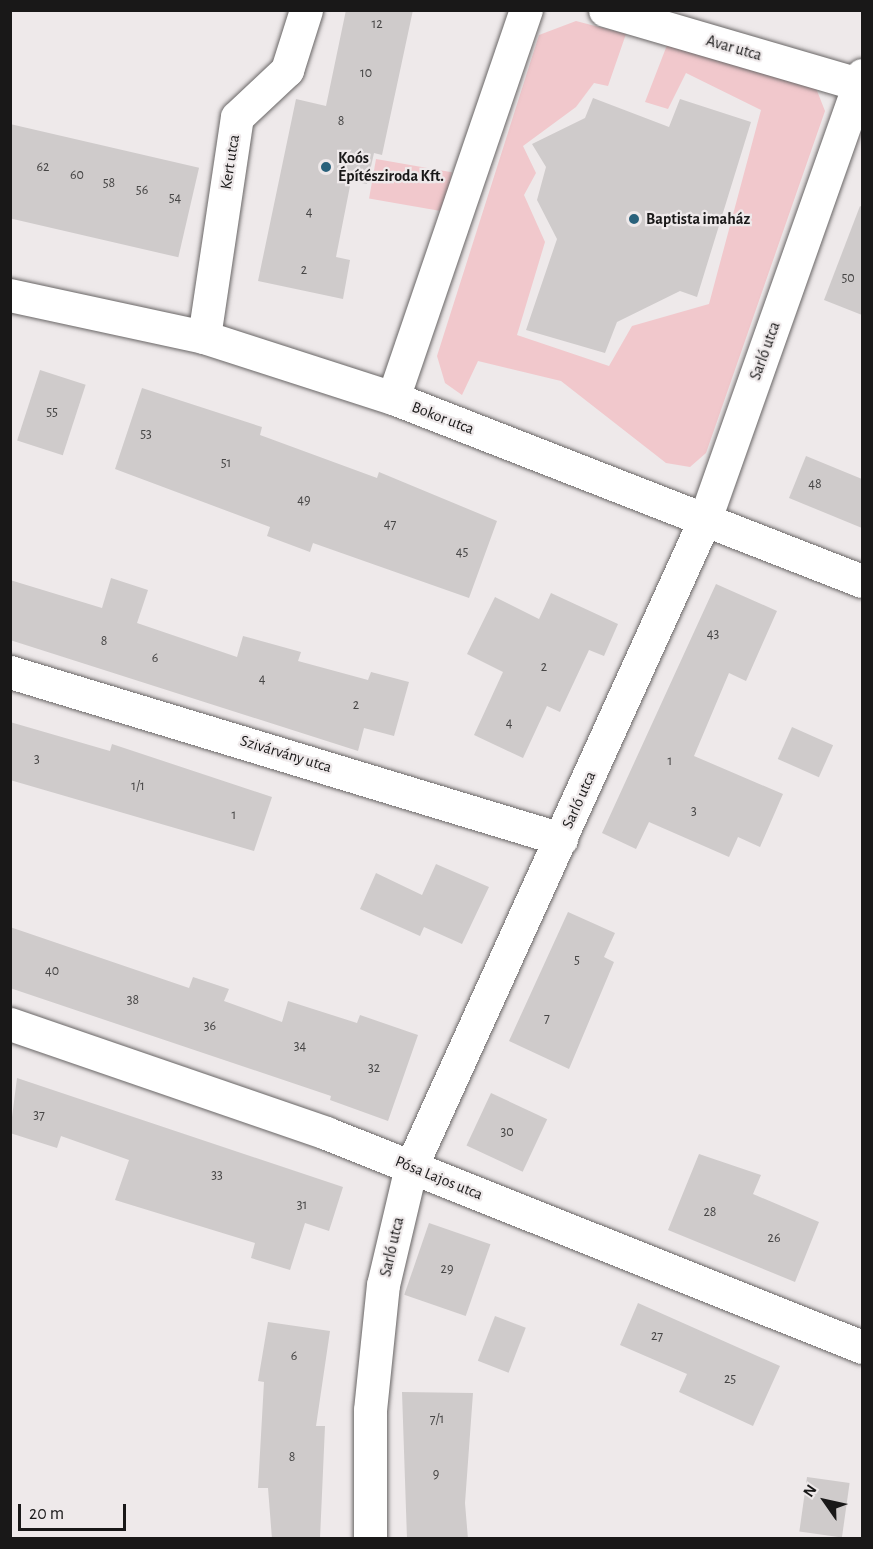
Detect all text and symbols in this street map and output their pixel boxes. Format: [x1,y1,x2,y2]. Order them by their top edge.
house number: 12 [371,16,383,32]
street label: Avar utca [704,31,764,65]
house number: 10 [360,65,372,81]
house number: 8 [338,113,344,129]
street label: Kert utca [216,133,244,191]
place label: Koós Építésziroda Kft. [338,148,444,186]
house number: 62 [37,159,49,175]
marker: Koós Építésziroda Kft. [319,160,333,174]
house number: 60 [70,167,84,183]
house number: 58 [103,175,115,191]
house number: 56 [136,182,148,198]
house number: 54 [169,190,181,206]
house number: 4 [306,204,312,220]
place label: Baptista imaház [646,209,750,229]
marker: Baptista imaház [627,212,641,226]
house number: 2 [301,262,307,278]
house number: 50 [841,270,855,286]
street label: Sarló utca [746,319,784,383]
street label: Bokor utca [409,397,477,439]
house number: 55 [46,404,58,420]
house number: 53 [140,426,152,442]
house number: 51 [221,455,231,471]
house number: 48 [808,476,822,492]
house number: 49 [297,492,311,508]
house number: 47 [384,516,396,532]
house number: 45 [456,544,468,560]
house number: 43 [707,626,719,642]
house number: 8 [101,633,107,649]
house number: 6 [152,650,158,666]
house number: 2 [541,659,547,675]
house number: 4 [259,671,265,687]
house number: 2 [353,697,359,713]
house number: 4 [506,715,512,731]
street label: Szivárvány utca [238,731,334,777]
house number: 3 [34,751,40,767]
house number: 1 [668,753,672,769]
street label: Sarló utca [558,768,600,832]
house number: 1/1 [131,778,145,794]
house number: 3 [691,803,697,819]
house number: 1 [232,807,236,823]
house number: 5 [574,952,580,968]
house number: 40 [45,963,59,979]
house number: 38 [127,992,139,1008]
house number: 7 [544,1010,550,1026]
house number: 36 [204,1018,216,1034]
house number: 34 [294,1038,306,1054]
house number: 32 [368,1060,380,1076]
house number: 37 [33,1107,45,1123]
house number: 30 [500,1124,514,1140]
street label: Pósa Lajos utca [392,1152,486,1204]
house number: 33 [211,1167,223,1183]
house number: 31 [297,1197,307,1213]
house number: 28 [703,1204,717,1220]
street label: Sarló utca [376,1215,408,1279]
house number: 26 [768,1230,780,1246]
house number: 29 [441,1261,453,1277]
house number: 27 [651,1328,663,1344]
house number: 6 [291,1348,297,1364]
house number: 25 [724,1371,736,1387]
house number: 7/1 [430,1411,444,1427]
house number: 8 [289,1449,295,1465]
house number: 9 [433,1466,439,1482]
north arrow [795,1471,855,1531]
text: N [800,1482,820,1500]
scale bar [21,1492,129,1530]
text: 20 m [29,1505,64,1523]

